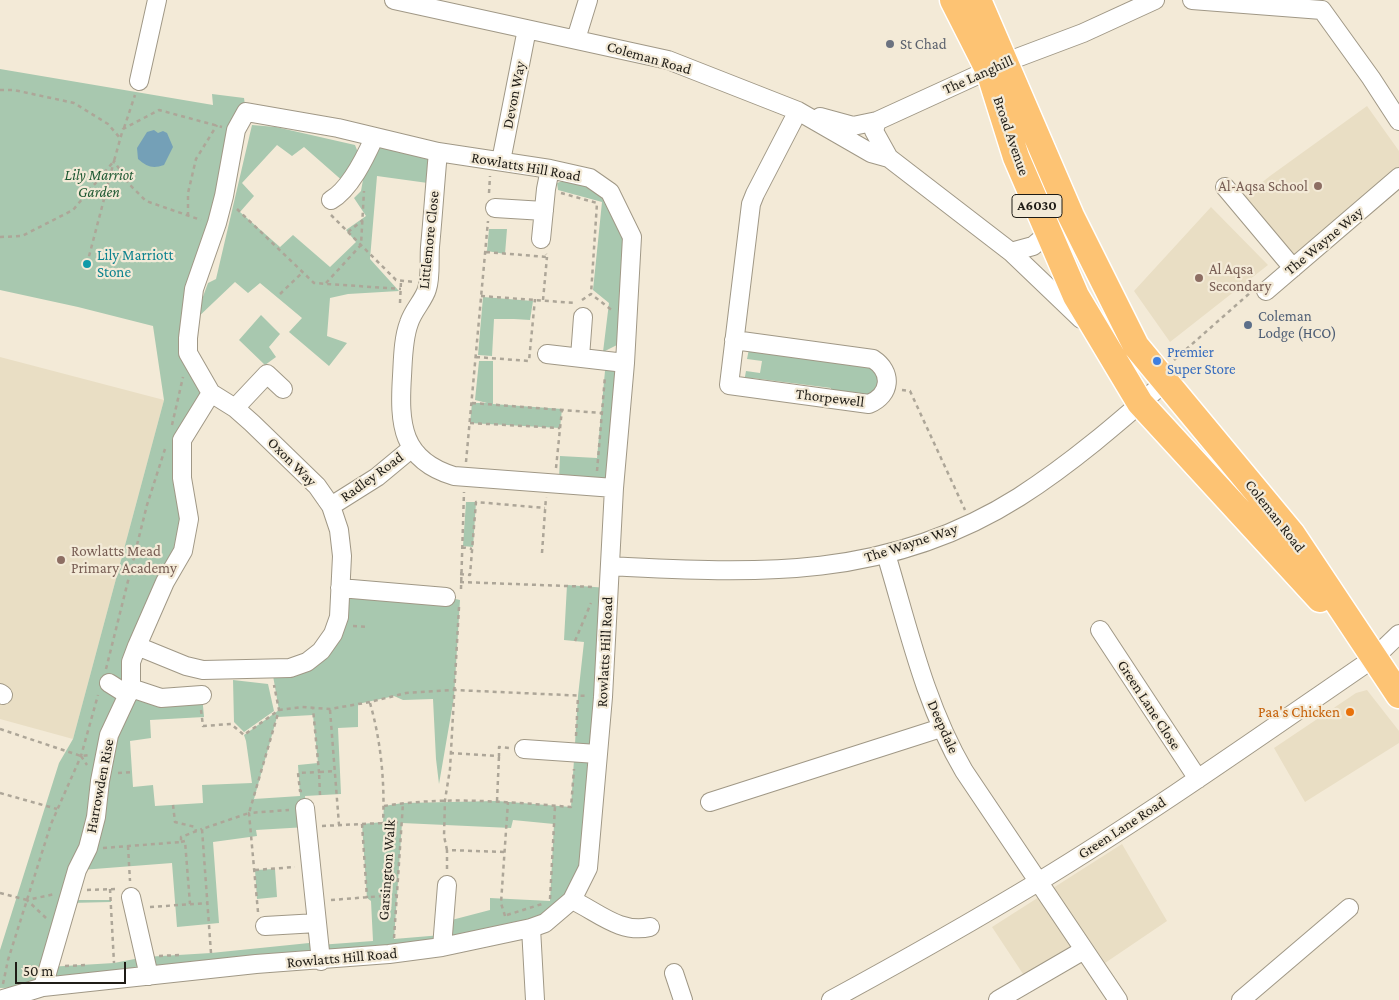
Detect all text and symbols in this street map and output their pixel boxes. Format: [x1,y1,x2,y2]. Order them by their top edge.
place label: St Chad [900,35,947,53]
street label: Coleman Road [605,37,693,79]
marker: St Chad [884,38,896,50]
street label: The Langhill [940,51,1016,99]
street label: Devon Way [499,60,529,130]
street label: Broad Avenue [989,94,1033,178]
street label: Rowlatts Hill Road [470,149,582,185]
park label: Lily Marriot Garden [64,166,134,201]
place label: Al-Aqsa School [1218,177,1308,195]
marker: Al-Aqsa School [1312,180,1324,192]
street label: Littlemore Close [415,190,443,290]
road number: A6030 [1012,195,1062,218]
street label: The Wayne Way [1281,203,1367,279]
place label: Lily Marriott Stone [97,246,173,281]
marker: Lily Marriott Stone [81,258,93,270]
place label: Al Aqsa Secondary [1209,260,1271,295]
marker: Al Aqsa Secondary [1193,272,1205,284]
place label: Coleman Lodge (HCO) [1258,307,1336,342]
marker: Coleman Lodge (HCO) [1242,319,1254,331]
place label: Premier Super Store [1167,343,1235,378]
marker: Premier Super Store [1151,355,1163,367]
street label: Thorpewell [795,385,865,411]
street label: Oxon Way [264,434,320,490]
street label: Radley Road [337,448,407,506]
street label: Coleman Road [1241,476,1309,556]
street label: The Wayne Way [862,519,960,567]
place label: Rowlatts Mead Primary Academy [71,542,177,577]
marker: Rowlatts Mead Primary Academy [55,554,67,566]
street label: Rowlatts Hill Road [593,596,617,708]
street label: Green Lane Close [1113,657,1185,753]
street label: Deepdale [923,698,963,756]
place label: Paa's Chicken [1258,703,1340,721]
marker: Paa's Chicken [1344,706,1356,718]
street label: Harrowden Rise [82,737,118,835]
street label: Green Lane Road [1075,793,1169,863]
street label: Garsington Walk [374,819,400,921]
street label: Rowlatts Hill Road [286,944,398,972]
scale bar [18,952,129,984]
text: 50 m [23,963,53,979]

